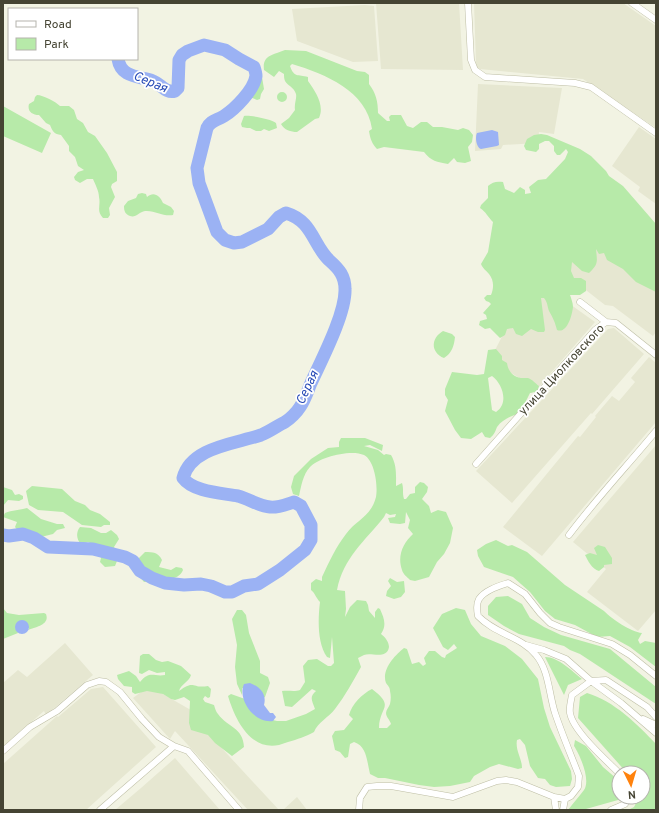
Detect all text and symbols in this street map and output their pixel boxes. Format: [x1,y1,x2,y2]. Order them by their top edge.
legend [8,8,138,60]
text: Road [44,17,72,33]
text: Park [44,37,69,53]
water label: Серая [131,69,170,97]
street label: улица Циолковского [516,321,609,419]
water label: Серая [293,368,323,407]
north arrow [611,765,651,805]
text: N [627,787,636,801]

